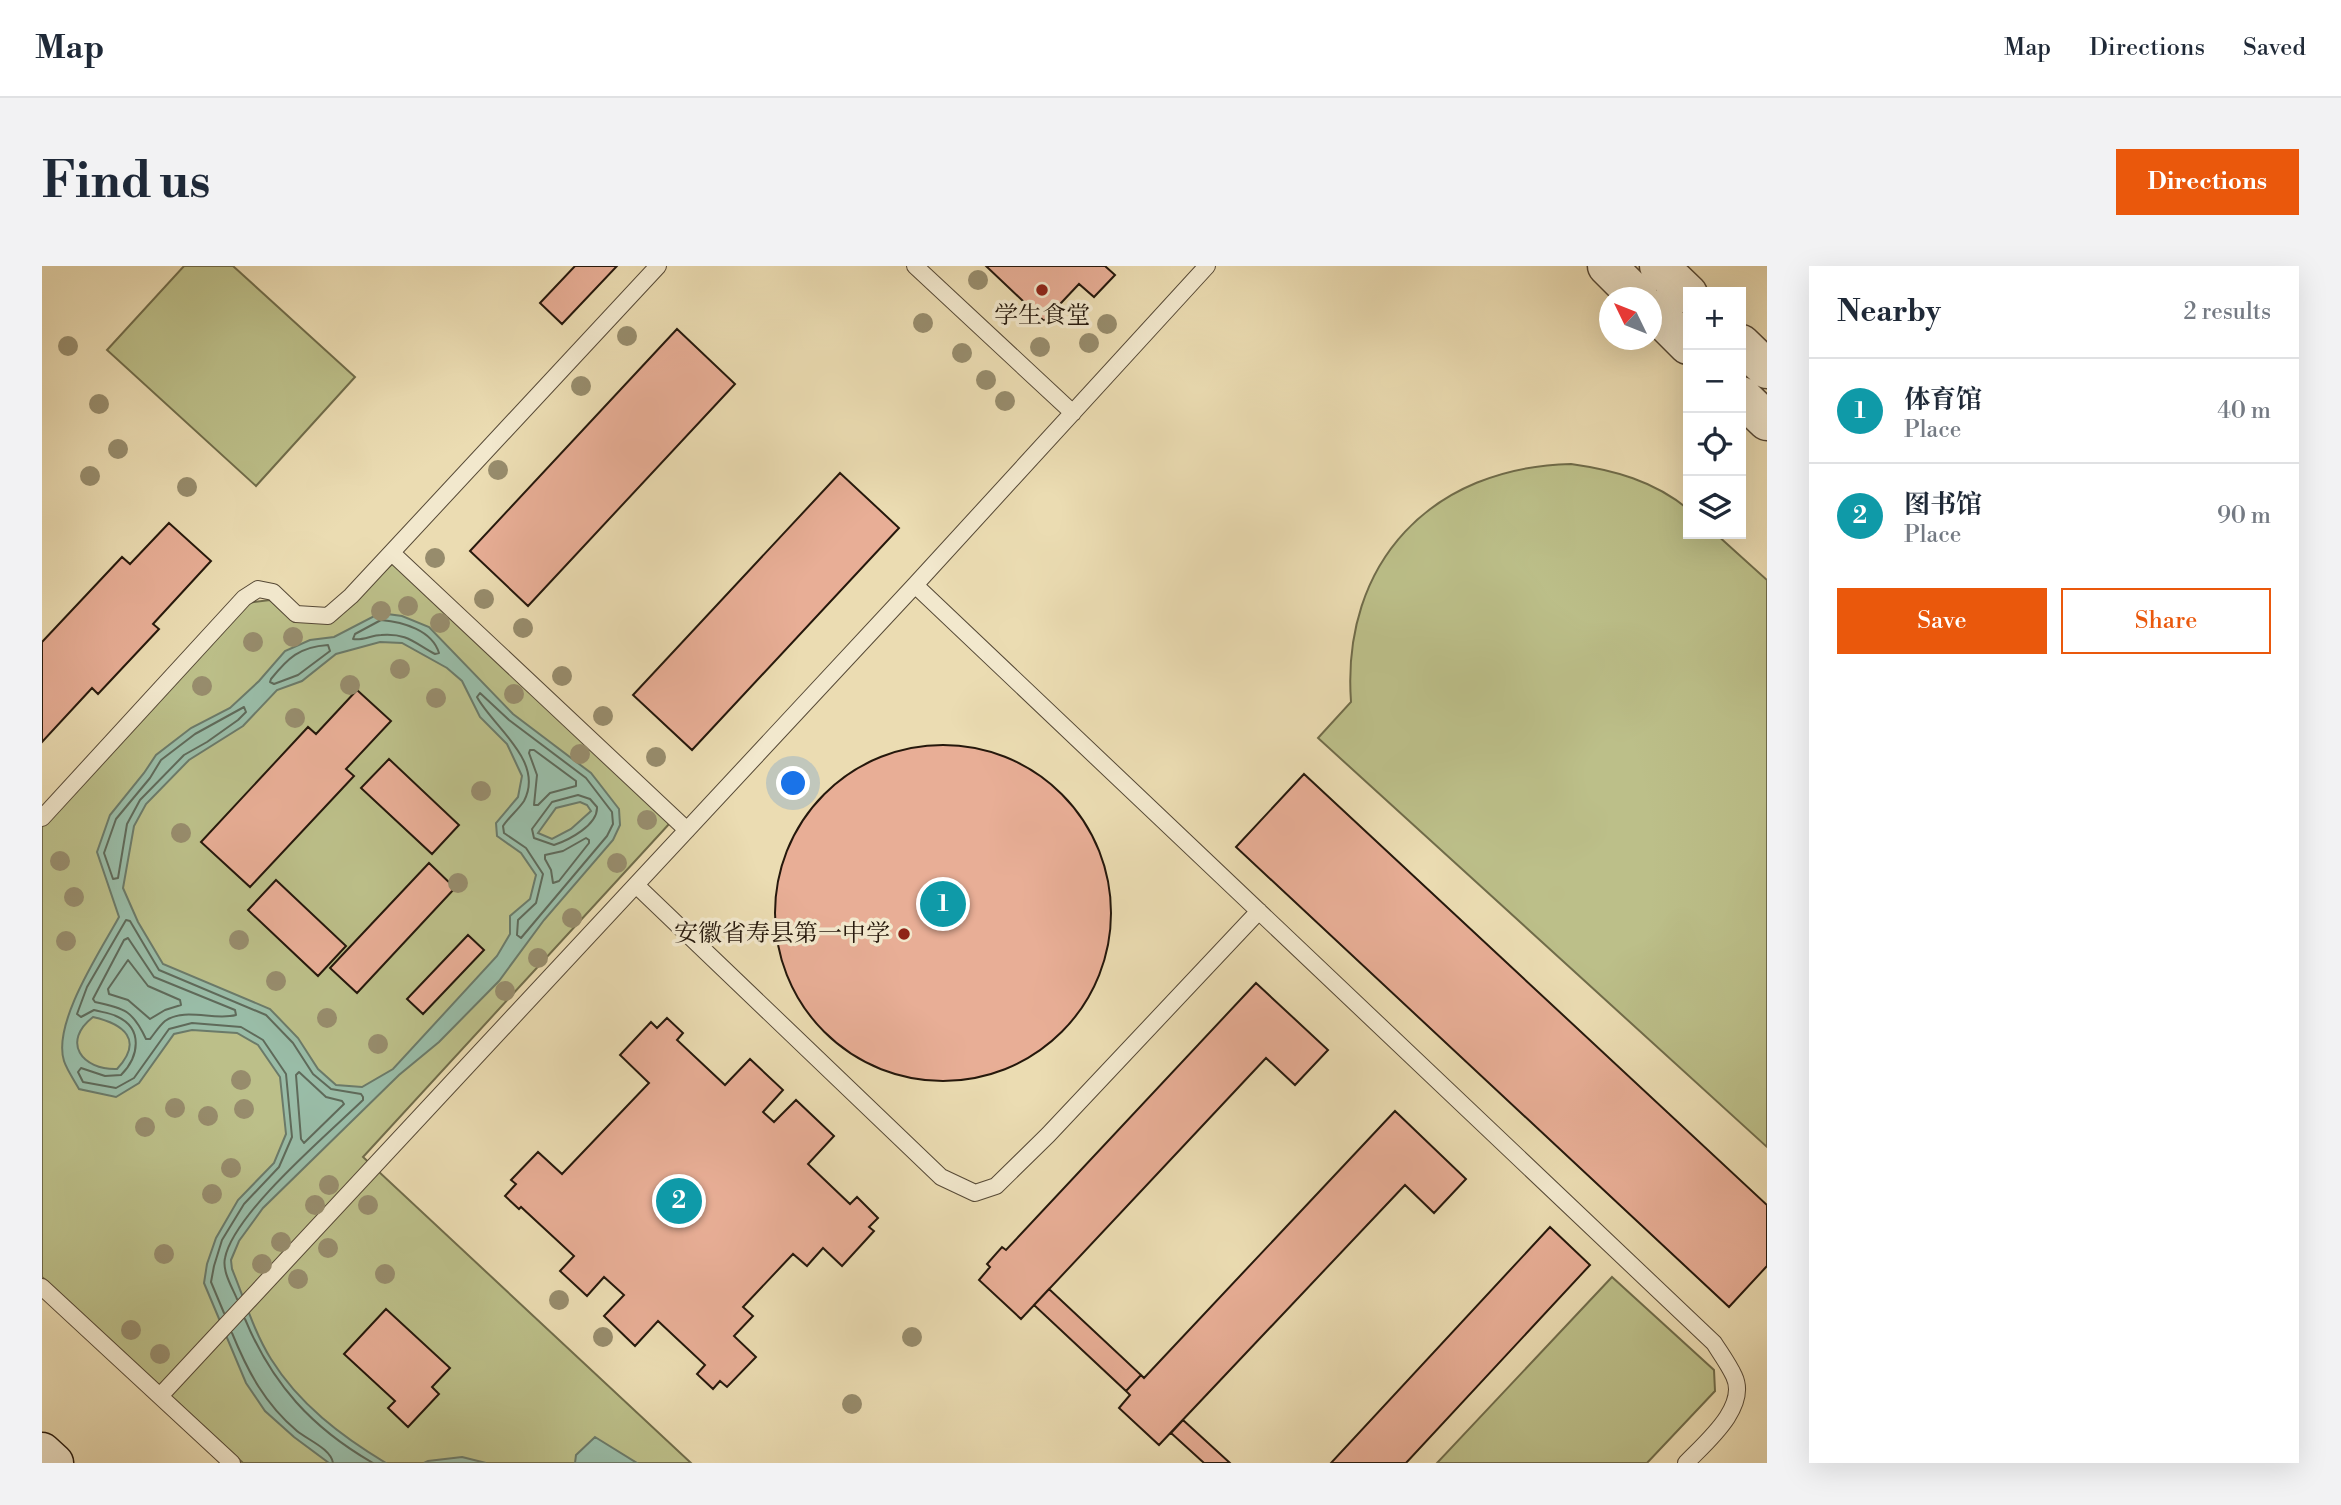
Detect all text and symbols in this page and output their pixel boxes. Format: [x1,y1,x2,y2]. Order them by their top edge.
text: Map [35,28,104,69]
text: Map [2004,33,2051,63]
text: Directions [2089,33,2205,63]
text: Saved [2243,33,2306,63]
button: Directions [2116,149,2299,215]
text: Find us [42,152,211,213]
marker: 学生食堂 [1034,282,1050,298]
north arrow [1599,287,1662,350]
map controls [1683,287,1746,539]
button: + [1683,287,1746,350]
text: Nearby [1837,293,1941,331]
text: 2 results [2184,298,2271,326]
place label: 学生食堂 [994,301,1090,331]
button: − [1683,350,1746,413]
text: 体育馆 [1904,384,1982,416]
text: 1 [1854,397,1866,425]
text: 40 m [2217,397,2271,425]
button: locate [1683,413,1746,476]
text: Place [1904,416,1961,444]
button: layers [1683,476,1746,539]
text: 图书馆 [1904,489,1982,521]
text: 2 [1853,502,1867,530]
text: 90 m [2217,502,2271,530]
text: Place [1904,521,1961,549]
button: Save [1837,588,2047,654]
button: Share [2061,588,2271,654]
your location [776,766,810,800]
pin: 1 [920,878,966,930]
place label: 安徽省寿县第一中学 [674,919,890,949]
marker: 安徽省寿县第一中学 [896,926,912,942]
pin: 2 [656,1175,702,1227]

